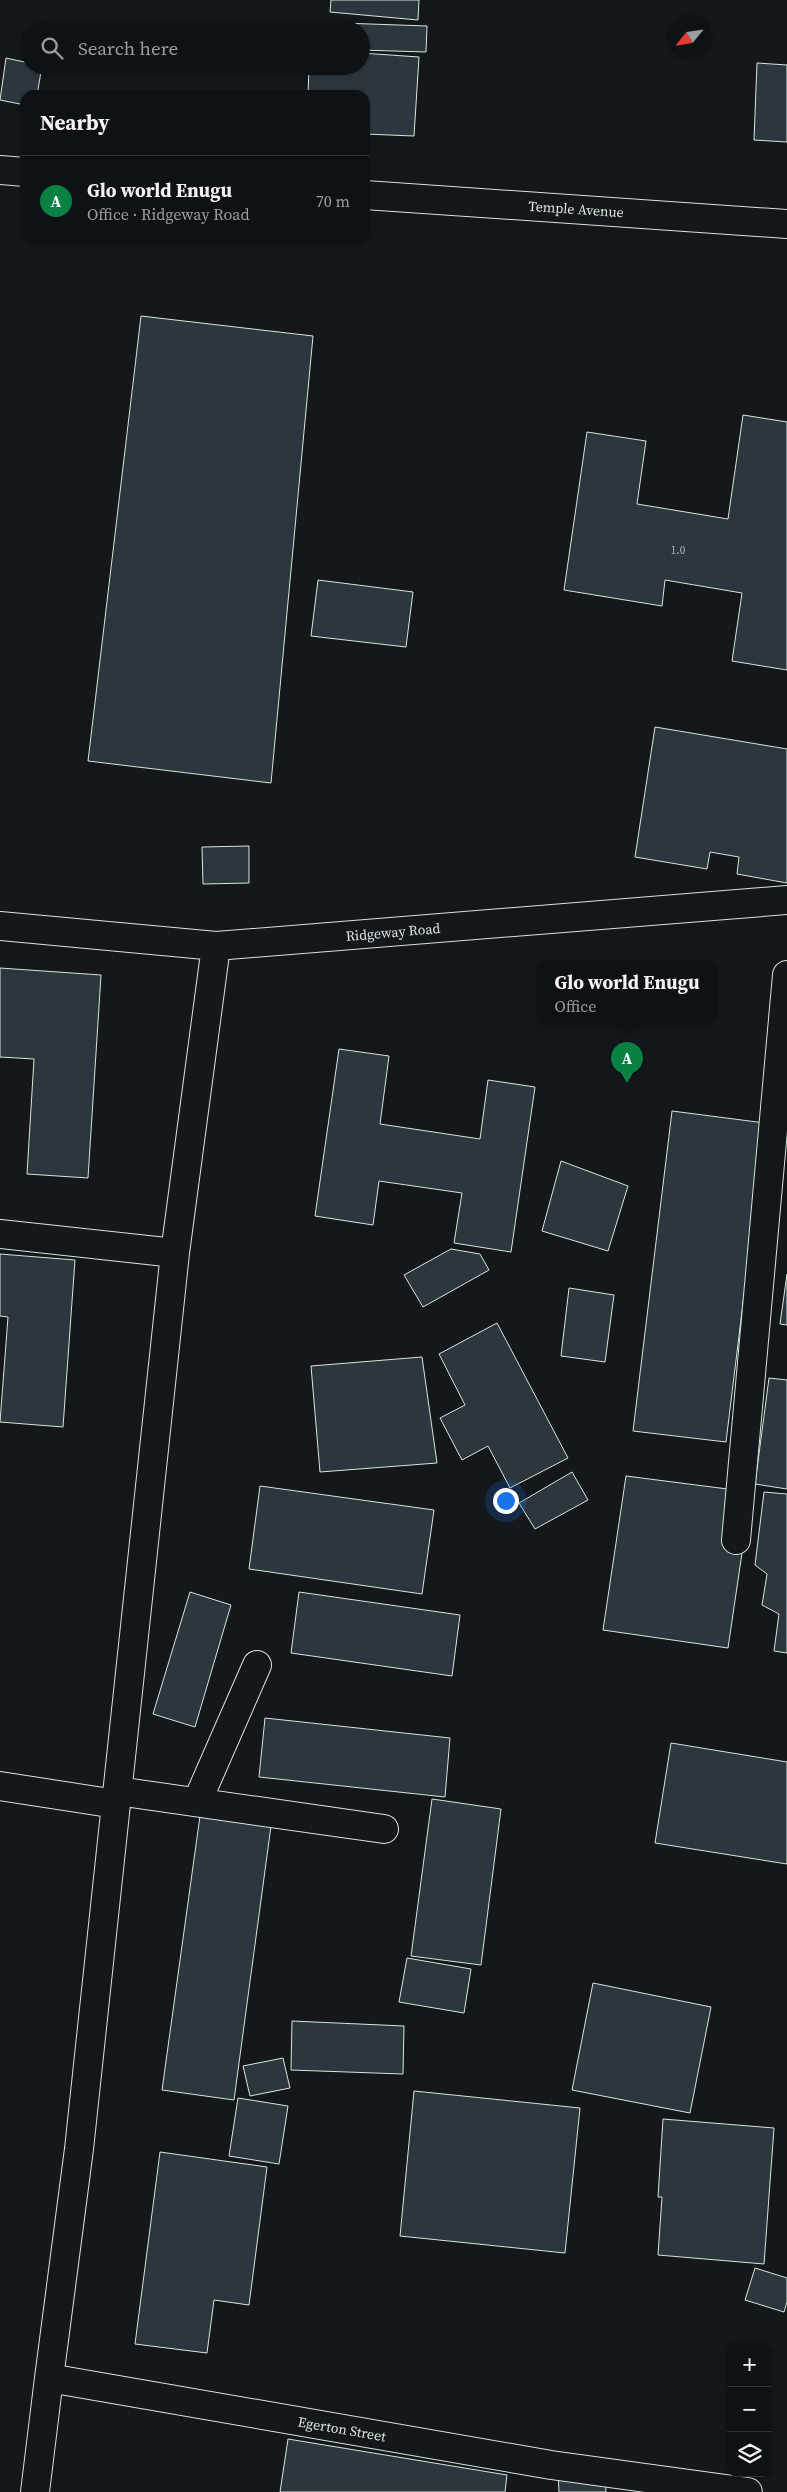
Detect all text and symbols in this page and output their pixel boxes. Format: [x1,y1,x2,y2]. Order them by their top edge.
north arrow [667,15,712,60]
search box [20,20,370,75]
icon: search [38,34,66,62]
text: Search here [78,35,178,61]
text: Nearby [40,108,110,137]
text: Glo world Enugu [87,177,232,203]
text: A [51,190,61,212]
text: 70 m [316,190,350,212]
street label: Temple Avenue [528,196,624,222]
text: Office · Ridgeway Road [87,203,249,225]
house number: 1.0 [671,543,686,558]
street label: Ridgeway Road [345,918,441,946]
popup [537,960,717,1025]
text: Glo world Enugu [554,969,700,995]
text: Office [554,995,596,1017]
pin: A [611,1042,643,1083]
your location [493,1488,519,1514]
map controls [727,2342,772,2477]
button: + [727,2342,772,2387]
button: − [727,2387,772,2432]
street label: Egerton Street [296,2411,388,2447]
button: layers [727,2432,772,2477]

